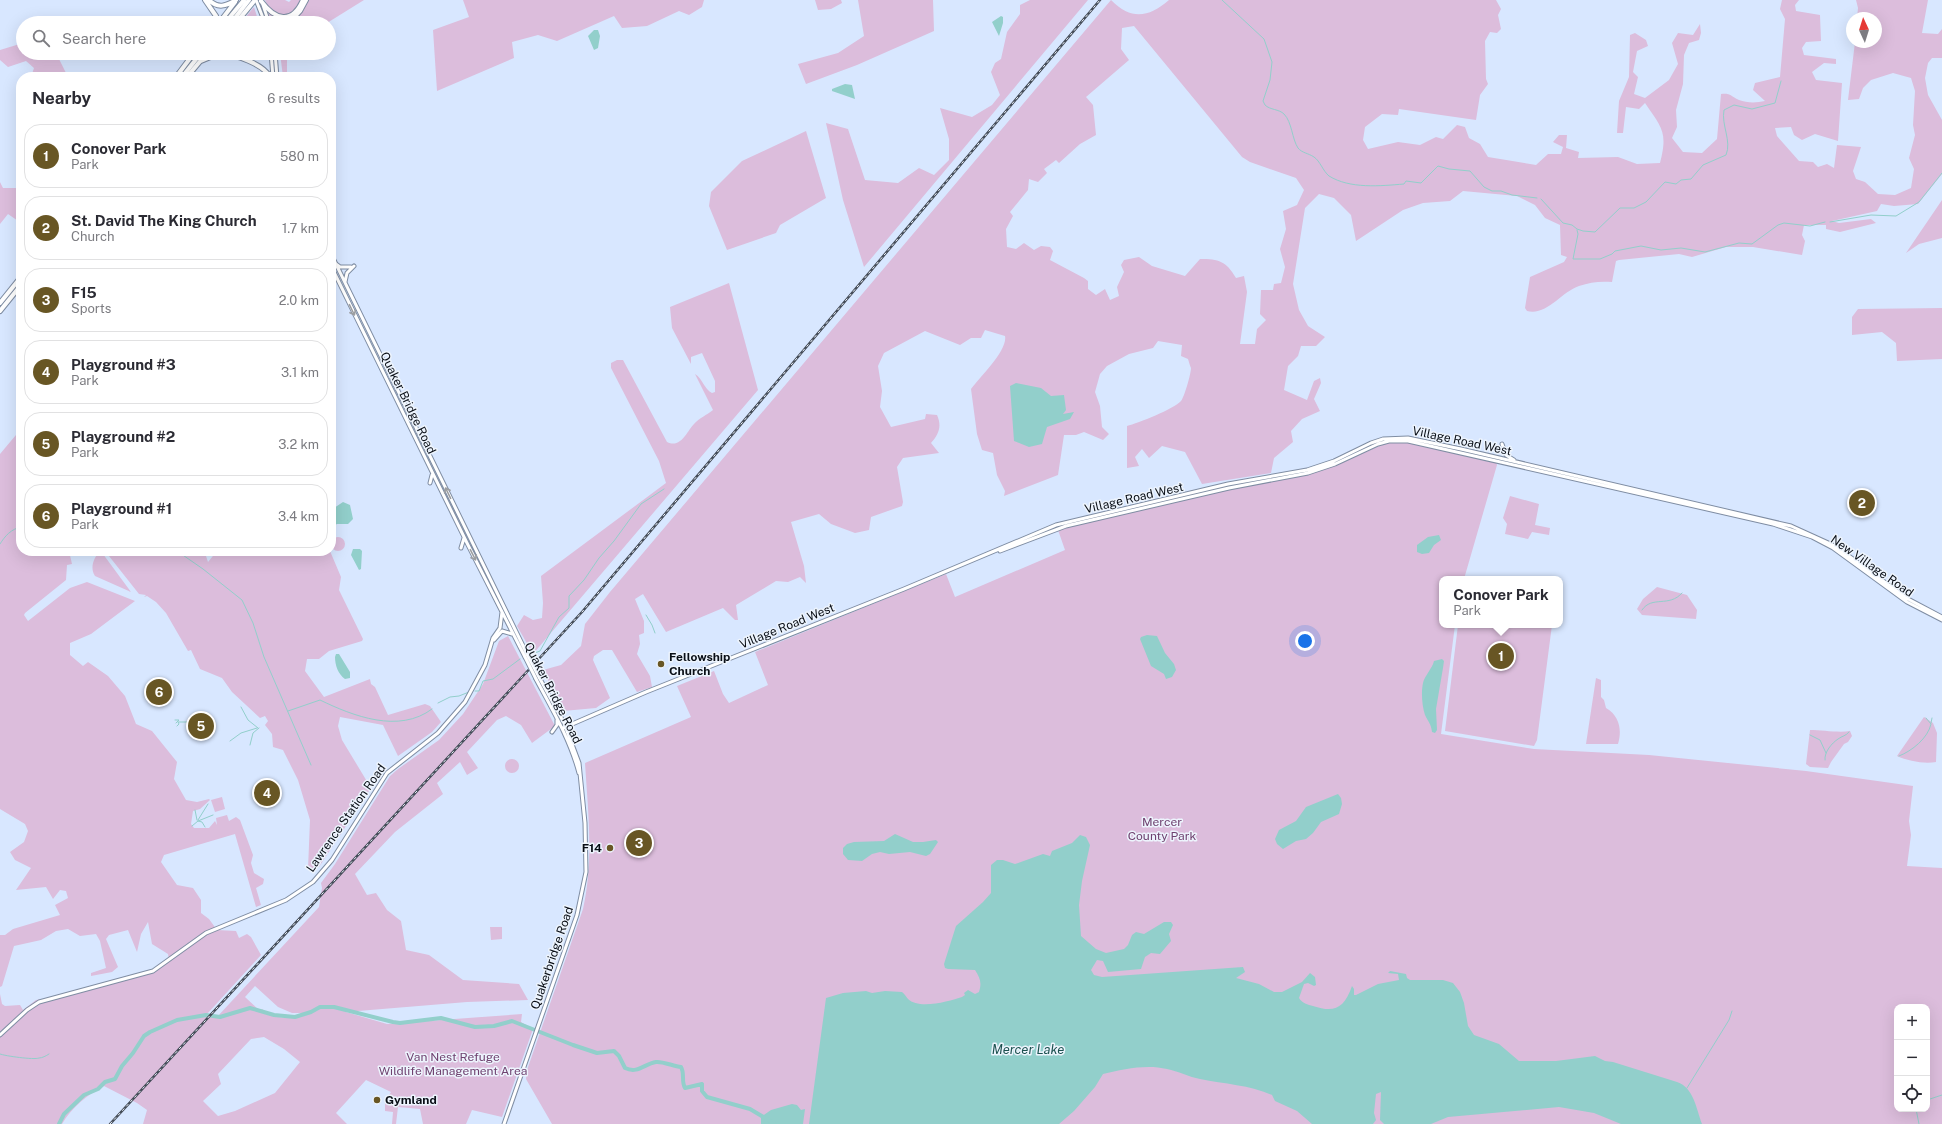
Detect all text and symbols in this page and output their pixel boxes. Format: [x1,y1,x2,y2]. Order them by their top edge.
north arrow [1846,12,1882,48]
search box [16,16,336,60]
icon: search [30,27,52,49]
text: Search here [62,30,146,47]
text: Nearby [32,88,91,108]
text: 6 results [267,91,320,106]
text: Conover Park [71,140,166,157]
text: 1 [43,149,49,164]
text: 580 m [280,149,319,164]
text: Park [71,157,99,172]
text: St. David The King Church [71,212,257,229]
text: 2 [42,221,50,236]
text: 1.7 km [282,221,319,236]
text: Church [71,229,115,244]
text: F15 [71,284,97,301]
text: 3 [42,293,50,308]
text: 2.0 km [279,293,319,308]
text: Sports [71,301,111,316]
one-way arrow [349,304,356,316]
street label: Quaker Bridge Road [377,350,439,456]
text: Playground #3 [71,356,176,373]
text: 4 [42,365,50,380]
text: 3.1 km [281,365,319,380]
text: Park [71,373,99,388]
street label: Village Road West [1411,424,1513,458]
text: Playground #2 [71,428,175,445]
text: 5 [42,437,50,452]
text: 3.2 km [278,437,319,452]
text: Park [71,445,99,460]
street label: Village Road West [1083,480,1185,516]
one-way arrow [444,488,451,500]
pin: 2 [1849,488,1875,518]
text: Playground #1 [71,500,172,517]
text: 6 [42,509,50,524]
text: 3.4 km [278,509,319,524]
text: Park [71,517,99,532]
street label: New Village Road [1828,532,1916,600]
one-way arrow [469,549,477,561]
popup [1439,576,1563,628]
text: Conover Park [1453,586,1549,603]
street label: Village Road West [738,600,837,651]
text: Park [1453,603,1481,618]
your location [1295,631,1315,651]
street label: Quaker Bridge Road [521,640,585,746]
pin: 1 [1488,641,1514,671]
place label: Fellowship Church [669,650,730,678]
marker: Fellowship Church [656,659,666,669]
pin: 6 [146,677,172,707]
pin: 5 [188,711,214,741]
street label: Lawrence Station Road [303,761,389,875]
pin: 4 [254,778,280,808]
park label: Mercer County Park [1128,815,1196,843]
pin: 3 [626,828,652,858]
place label: F14 [582,841,602,855]
marker: F14 [605,843,615,853]
street label: Quakerbridge Road [528,905,576,1011]
map controls [1894,1004,1930,1112]
button: + [1894,1004,1930,1040]
button: − [1894,1040,1930,1076]
water label: Mercer Lake [992,1042,1064,1057]
park label: Van Nest Refuge Wildlife Management Area [379,1050,527,1078]
button: locate [1894,1076,1930,1112]
place label: Gymland [385,1093,437,1107]
marker: Gymland [372,1095,382,1105]

